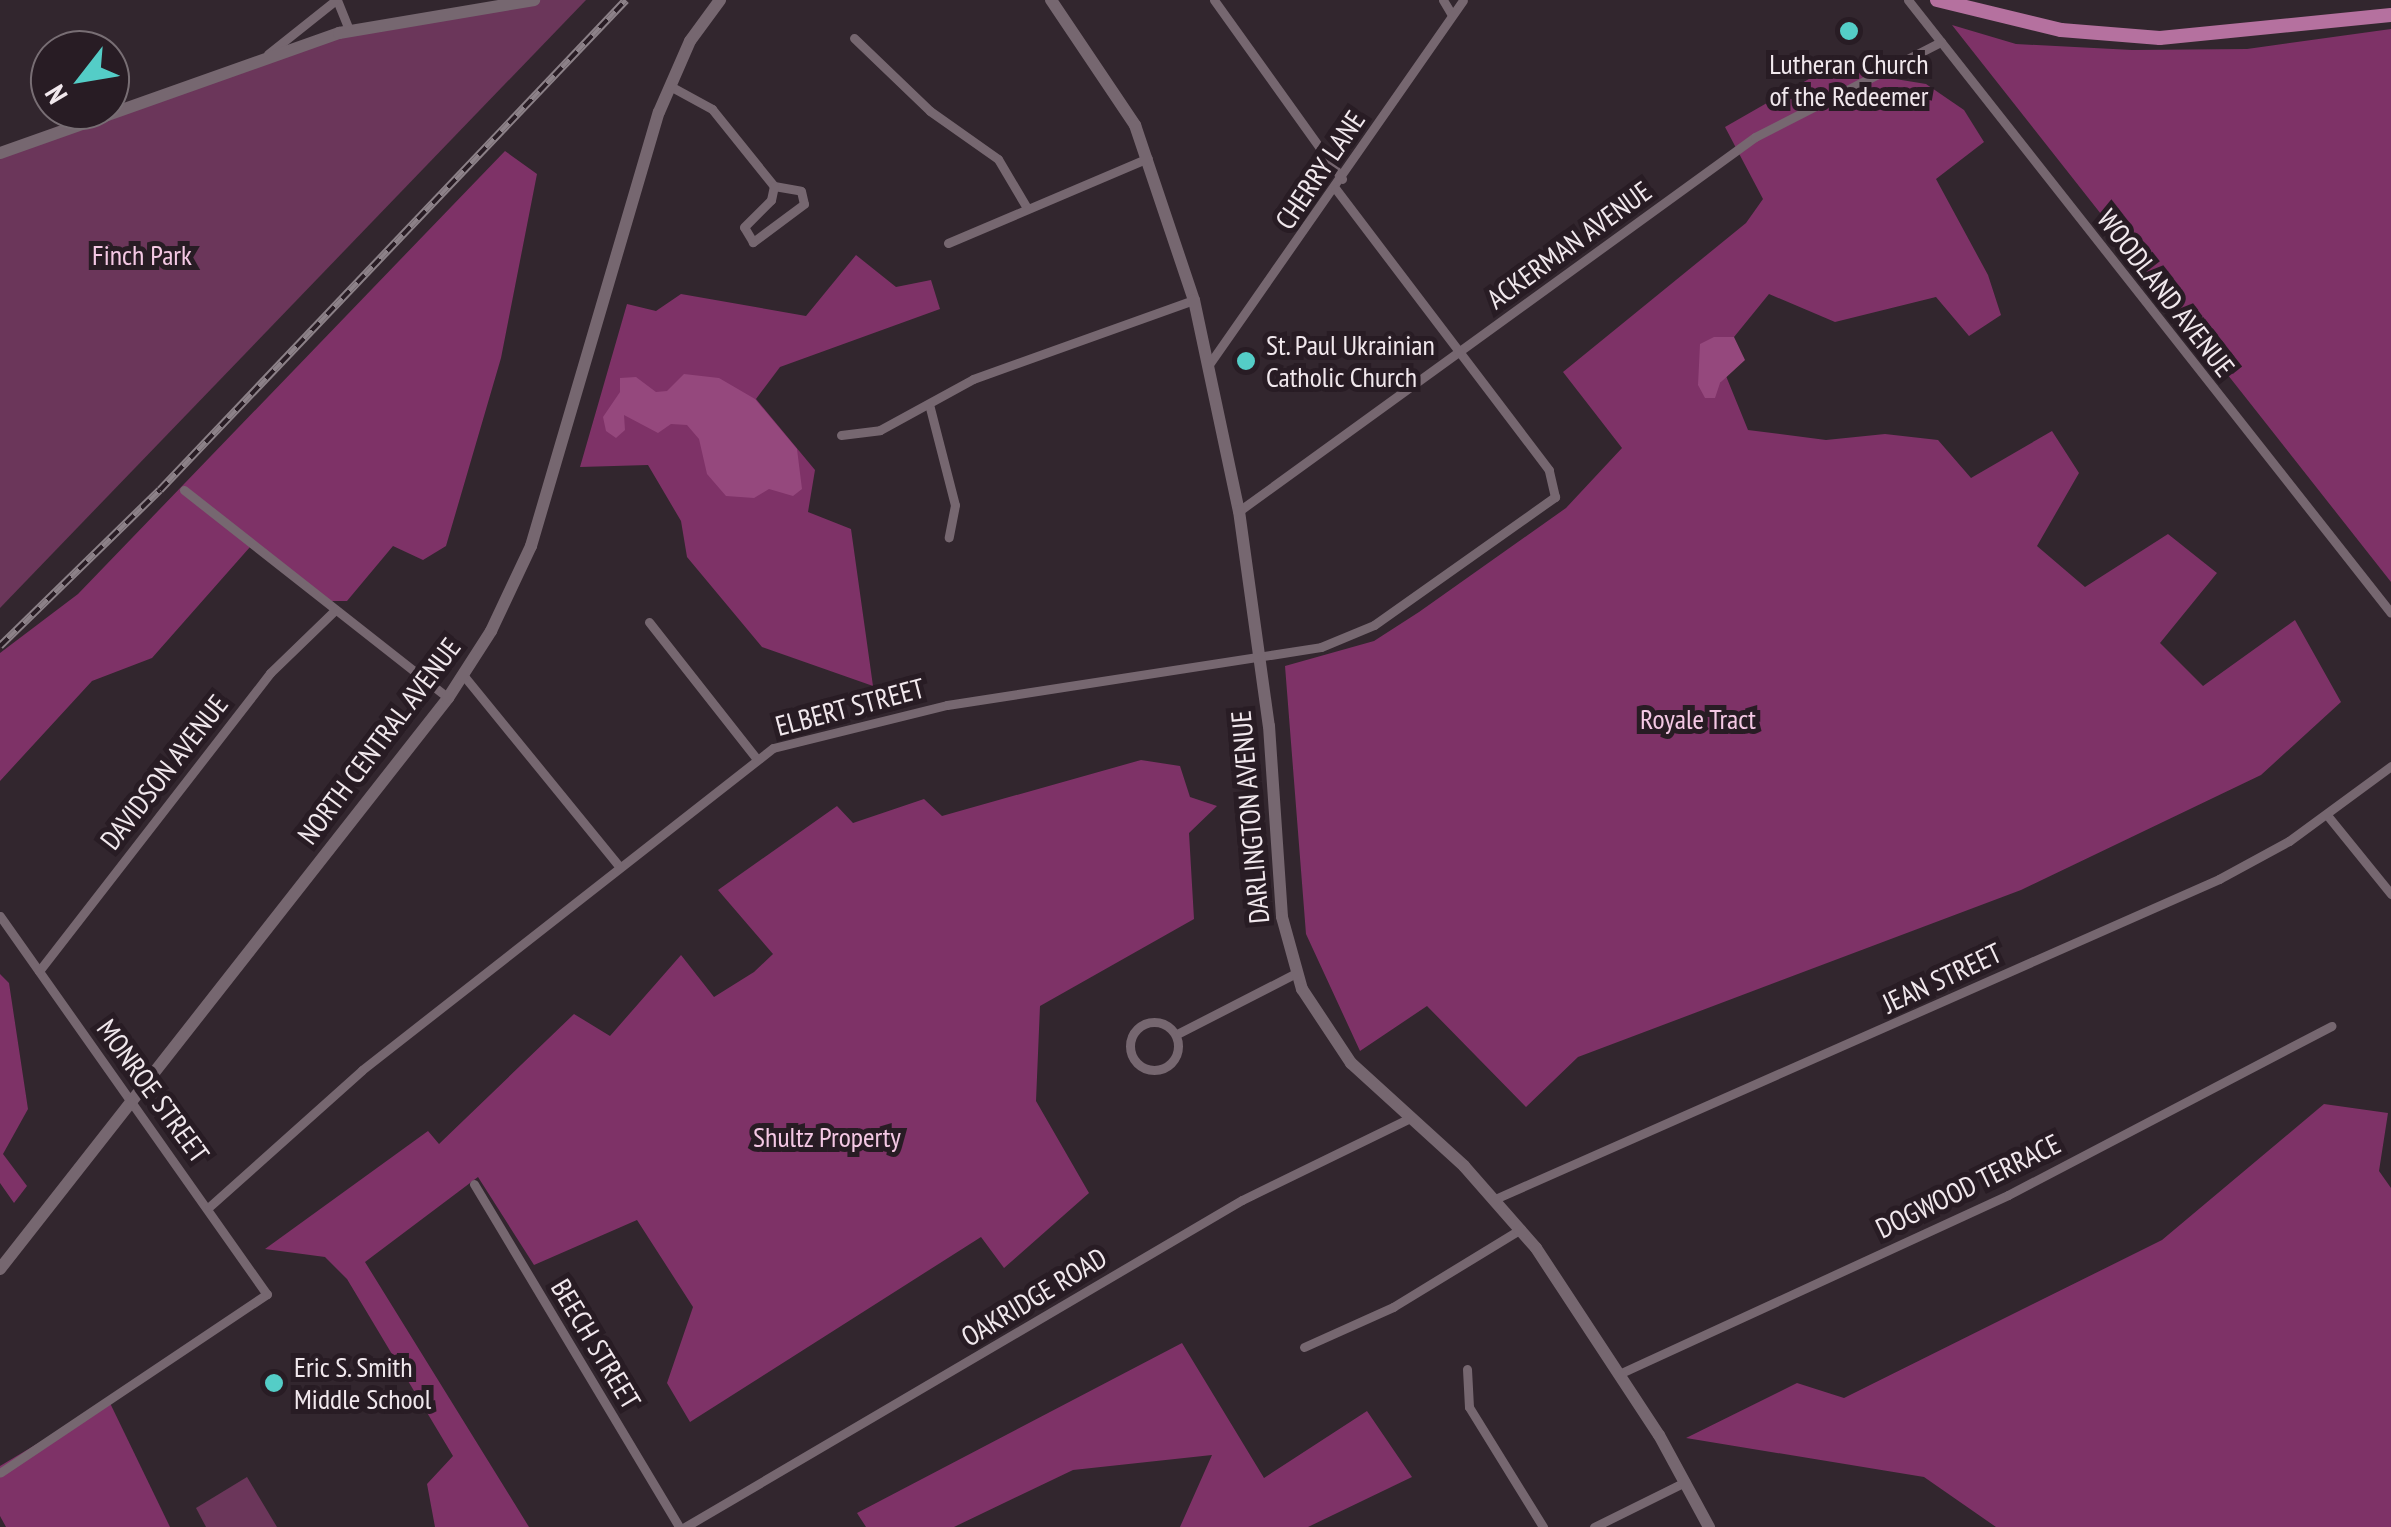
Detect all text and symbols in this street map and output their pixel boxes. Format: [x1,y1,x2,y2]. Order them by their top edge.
marker: Lutheran Church of the Redeemer [1838,20,1860,42]
north arrow [30,30,130,130]
place label: Lutheran Church of the Redeemer [1769,47,1929,113]
text: N [36,79,75,111]
street label: CHERRY LANE [1268,104,1372,236]
street label: ACKERMAN AVENUE [1480,174,1658,316]
street label: WOODLAND AVENUE [2090,203,2242,383]
park label: Finch Park [92,238,192,272]
place label: St. Paul Ukrainian Catholic Church [1266,328,1437,394]
marker: St. Paul Ukrainian Catholic Church [1235,350,1257,372]
street label: NORTH CENTRAL AVENUE [290,631,468,851]
street label: ELBERT STREET [771,671,929,743]
street label: DAVIDSON AVENUE [93,688,235,856]
park label: Royale Tract [1640,702,1756,736]
street label: DARLINGTON AVENUE [1224,709,1276,925]
street label: JEAN STREET [1877,936,2007,1020]
street label: MONROE STREET [90,1013,216,1169]
park label: Shultz Property [753,1120,901,1154]
street label: DOGWOOD TERRACE [1870,1127,2066,1245]
street label: OAKRIDGE ROAD [955,1240,1113,1354]
street label: BEECH STREET [544,1273,648,1415]
place label: Eric S. Smith Middle School [294,1350,431,1416]
marker: Eric S. Smith Middle School [263,1372,285,1394]

